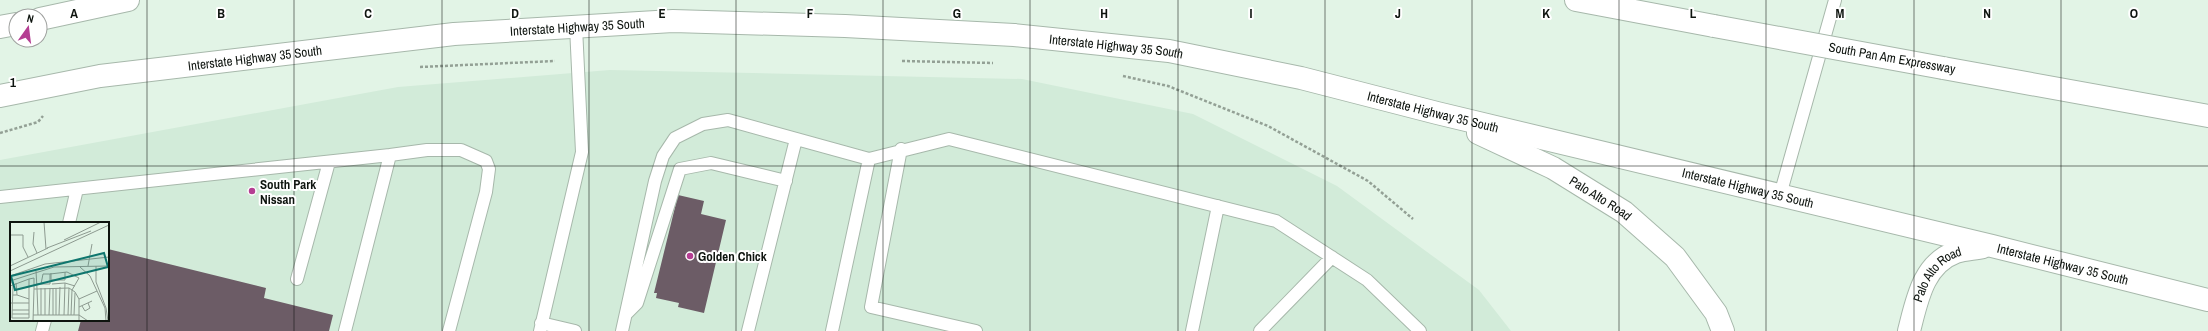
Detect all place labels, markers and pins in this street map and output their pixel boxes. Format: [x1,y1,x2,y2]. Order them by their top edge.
place label: South Park Nissan [260,176,316,208]
marker: South Park Nissan [247,186,257,196]
place label: Golden Chick [698,248,767,265]
marker: Golden Chick [685,251,695,261]

